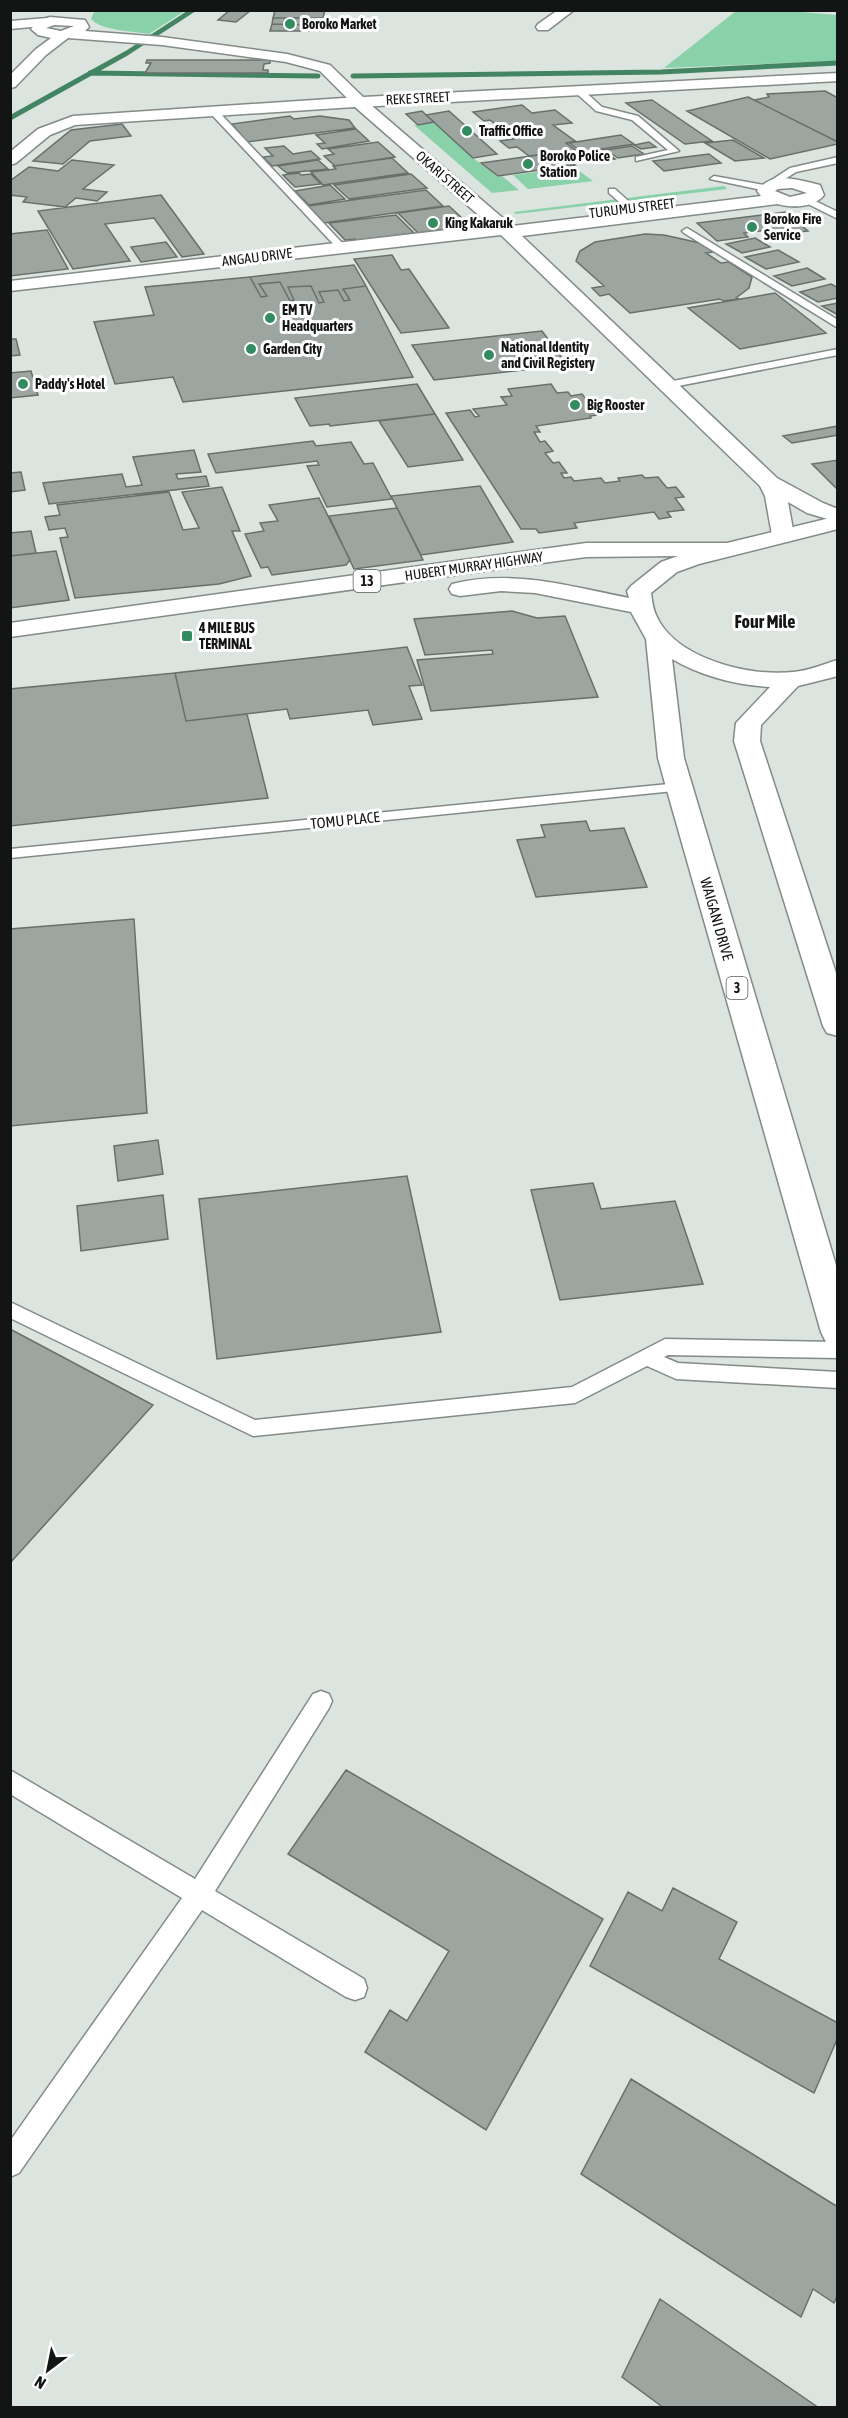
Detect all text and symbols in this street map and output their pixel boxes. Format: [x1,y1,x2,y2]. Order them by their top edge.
place label: Boroko Market [302,16,377,32]
marker: Boroko Market [283,17,297,31]
street label: REKE STREET [385,88,451,108]
place label: Traffic Office [479,123,543,139]
marker: Traffic Office [460,124,474,138]
street label: OKARI STREET [413,148,477,206]
place label: Boroko Police Station [540,148,610,180]
marker: Boroko Police Station [521,157,535,171]
street label: TURUMU STREET [588,195,676,221]
place label: Boroko Fire Service [764,211,822,243]
place label: King Kakaruk [445,215,513,231]
marker: King Kakaruk [426,216,440,230]
marker: Boroko Fire Service [745,220,759,234]
street label: ANGAU DRIVE [221,245,293,269]
place label: EM TV Headquarters [282,302,353,334]
marker: EM TV Headquarters [263,311,277,325]
place label: National Identity and Civil Registery [501,339,595,371]
place label: Garden City [263,341,322,357]
marker: Garden City [244,342,258,356]
marker: National Identity and Civil Registery [482,348,496,362]
place label: Paddy's Hotel [35,376,105,392]
marker: Paddy's Hotel [16,377,30,391]
place label: Big Rooster [587,397,645,413]
marker: Big Rooster [568,398,582,412]
street label: HUBERT MURRAY HIGHWAY [404,548,545,584]
road number: 13 [354,570,380,592]
district label: Four Mile [735,611,795,632]
place label: 4 MILE BUS TERMINAL [198,620,255,652]
marker: 4 MILE BUS TERMINAL [180,629,194,643]
street label: TOMU PLACE [309,808,381,832]
street label: WAIGANI DRIVE [697,876,737,963]
road number: 3 [726,977,748,999]
north arrow [18,2340,78,2400]
text: N [31,2373,49,2393]

